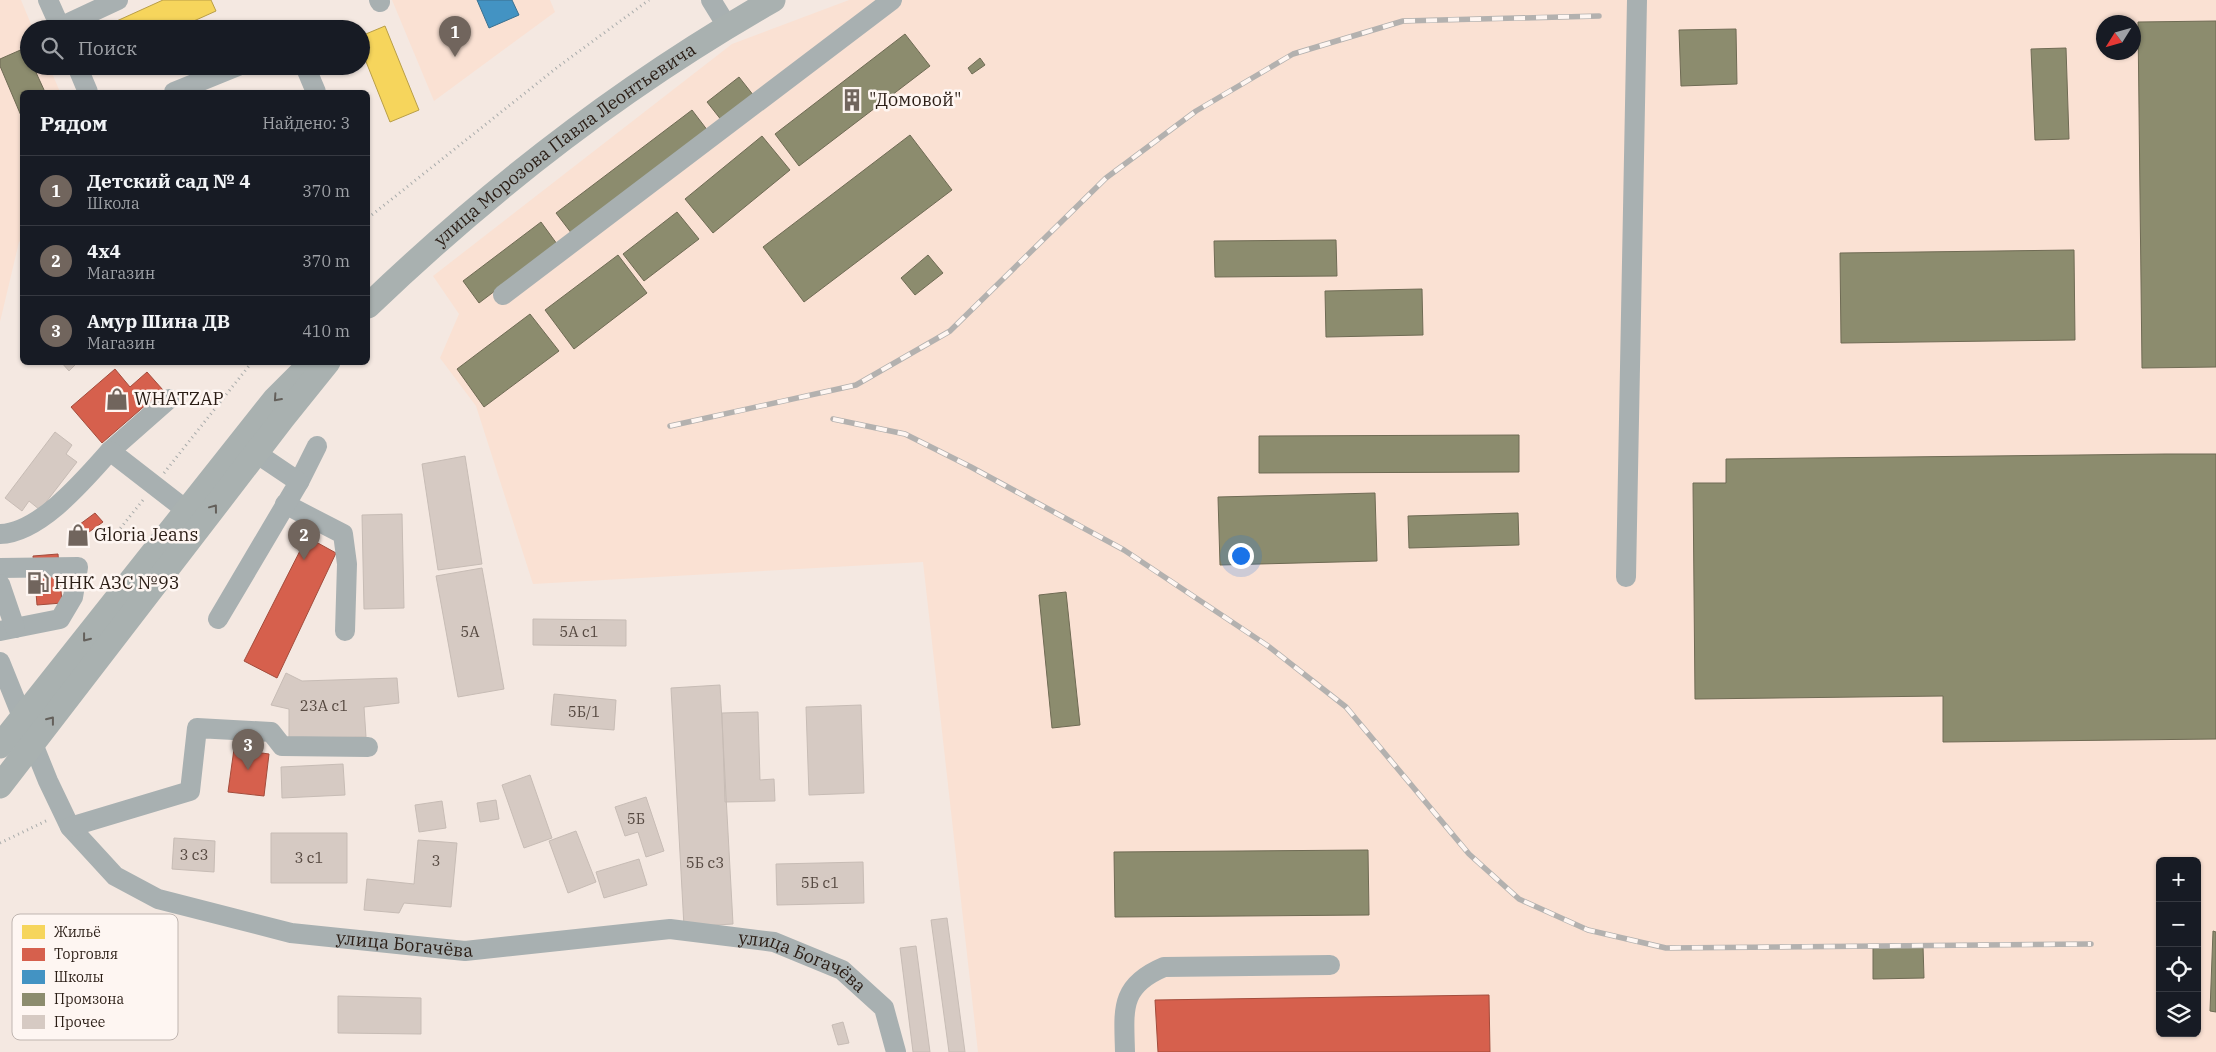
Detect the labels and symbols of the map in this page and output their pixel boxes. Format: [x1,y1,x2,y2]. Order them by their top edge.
north arrow [2096,15,2141,60]
pin: 1 [439,16,471,57]
street label: улица Морозова Павла Леонтьевича [429,37,700,251]
building icon: "Домовой" [839,87,865,113]
place label: "Домовой" [869,88,961,111]
shop icon: WHATZAP [104,386,130,412]
place label: WHATZAP [134,387,224,410]
one-way arrow [274,392,283,401]
one-way arrow [208,504,217,514]
pin: 2 [288,519,320,560]
shop icon: Gloria Jeans [65,522,91,548]
place label: Gloria Jeans [94,523,198,546]
your location [1228,543,1254,569]
fuel station icon: ННК АЗС №93 [25,570,51,596]
place label: ННК АЗС №93 [54,571,180,594]
house number: 5А [460,622,480,641]
house number: 5А с1 [559,622,599,641]
one-way arrow [83,632,91,641]
house number: 23А с1 [300,696,348,715]
house number: 5Б/1 [568,702,600,721]
one-way arrow [45,716,54,726]
pin: 3 [232,729,264,770]
house number: 5Б [627,809,645,828]
house number: 3 с3 [179,845,209,864]
house number: 3 с1 [294,848,324,867]
house number: 3 [431,851,441,870]
house number: 5Б с3 [686,853,724,872]
house number: 5Б с1 [801,873,839,892]
legend [12,914,178,1040]
text: Жильё [54,923,101,941]
street label: улица Богачёва [335,926,474,962]
street label: улица Богачёва [737,926,871,997]
text: Торговля [54,945,118,963]
text: Школы [54,968,104,986]
text: Промзона [54,990,124,1008]
text: Прочее [54,1013,105,1031]

